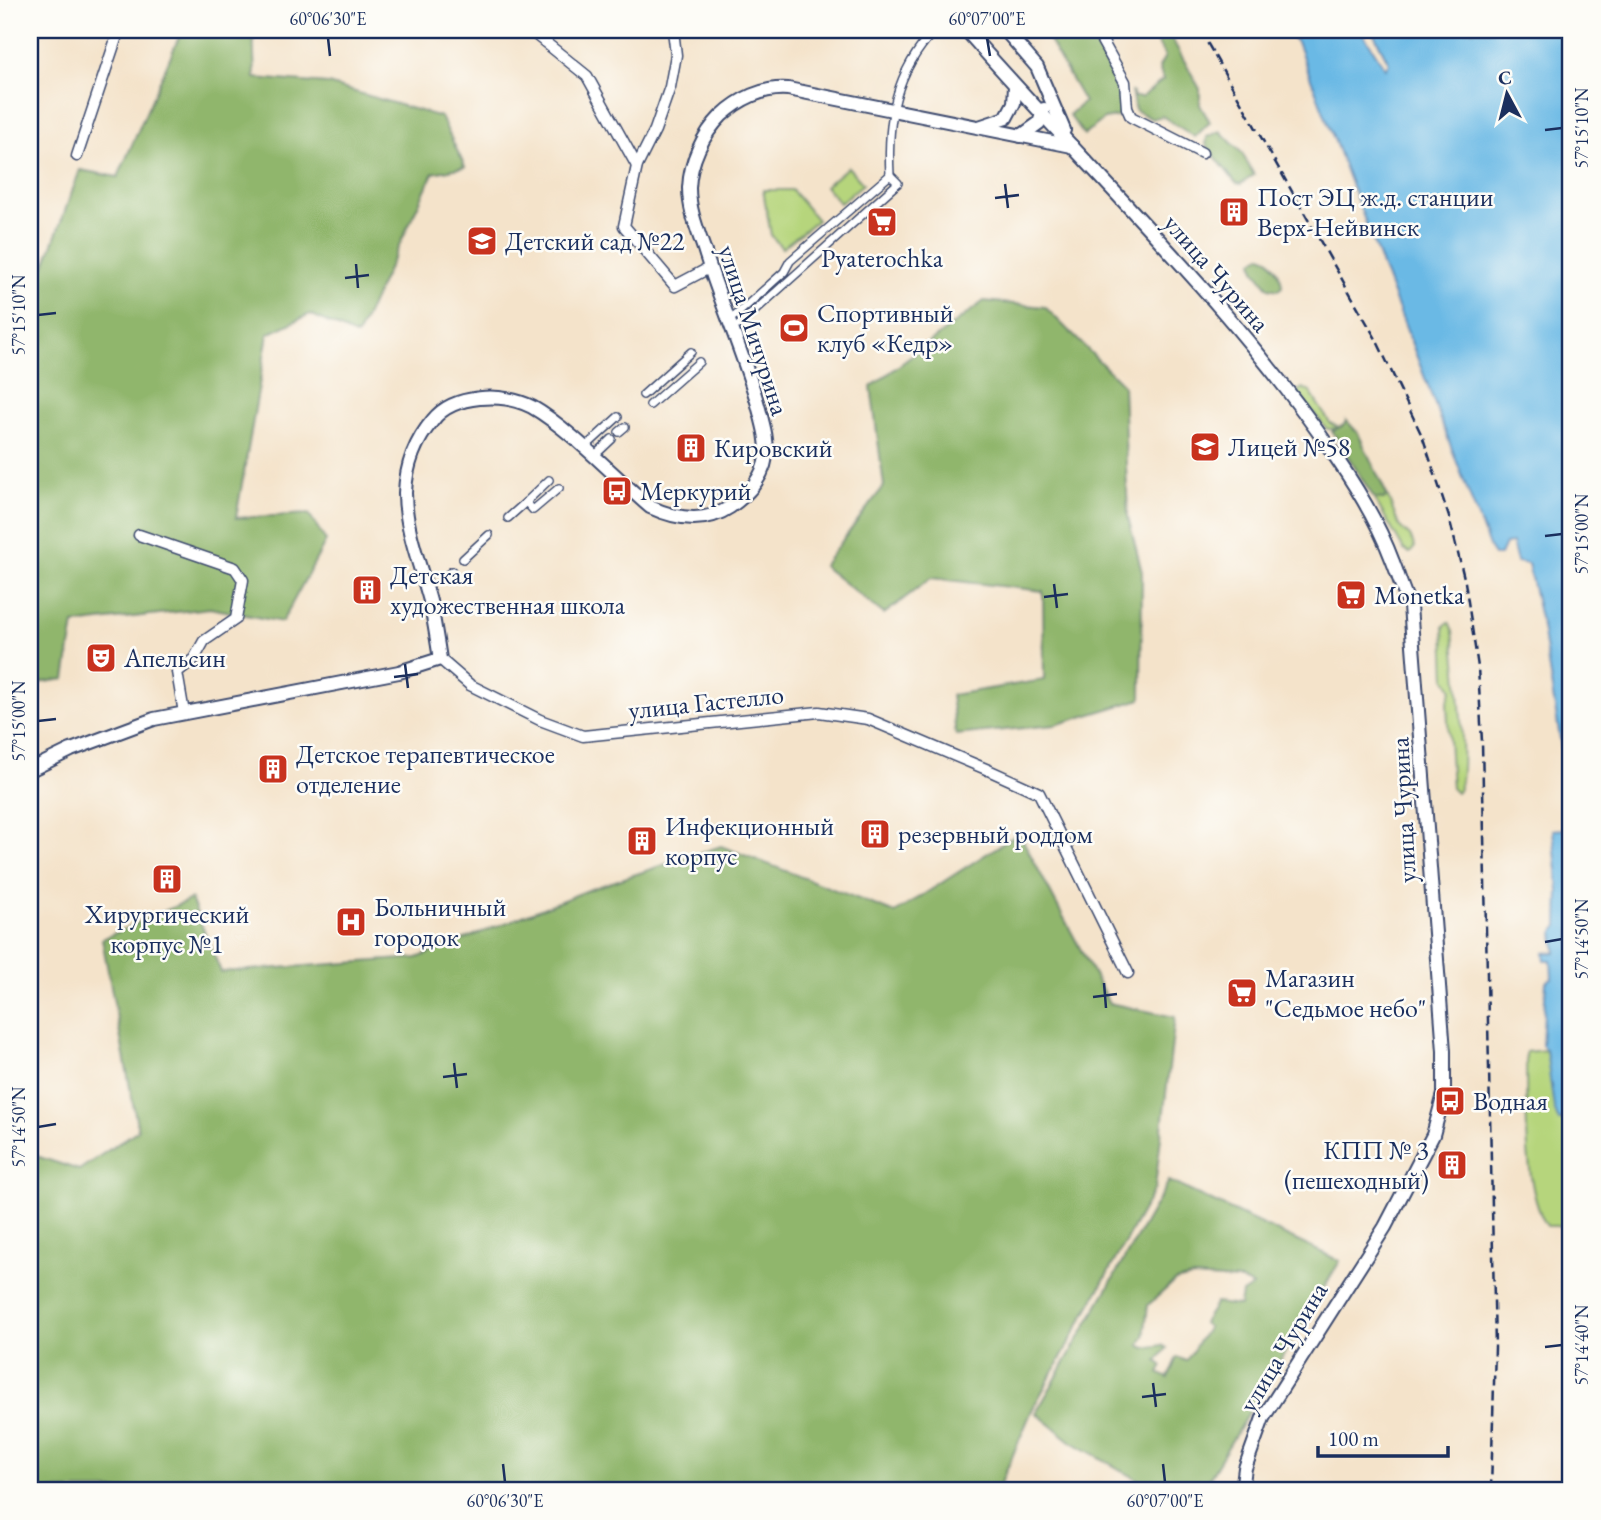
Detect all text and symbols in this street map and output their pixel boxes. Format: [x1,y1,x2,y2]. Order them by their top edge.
text: 60°06'30"E [290,7,366,30]
text: 60°07'00"E [949,7,1025,30]
north arrow [1472,60,1542,130]
text: С [1497,64,1513,91]
text: 57°15'10"N [1570,87,1593,168]
place label: Пост ЭЦ ж.д. станции Верх-Нейвинск [1257,180,1494,244]
building icon: Пост ЭЦ ж.д. станции Верх-Нейвинск [1217,195,1251,229]
supermarket icon: Pyaterochka [865,205,899,239]
street label: улица Чурина [1156,207,1278,340]
school or university icon: Детский сад №22 [465,224,499,258]
place label: Детский сад №22 [505,224,685,258]
street label: улица Мичурина [710,240,798,420]
place label: Pyaterochka [821,241,944,275]
text: 57°15'10"N [7,274,30,355]
place label: Спортивный клуб «Кедр» [817,296,954,360]
sports icon: Спортивный клуб «Кедр» [777,311,811,345]
school or university icon: Лицей №58 [1188,430,1222,464]
place label: Лицей №58 [1228,430,1350,464]
building icon: Кировский [674,431,708,465]
place label: Кировский [714,431,833,465]
bus stop icon: Меркурий [600,474,634,508]
place label: Меркурий [640,474,752,508]
text: 57°15'00"N [1570,493,1593,574]
place label: Детская художественная школа [390,558,626,622]
building icon: Детская художественная школа [350,573,384,607]
supermarket icon: Monetka [1334,578,1368,612]
place label: Monetka [1374,578,1465,612]
theatre icon: Апельсин [84,641,118,675]
place label: Апельсин [123,641,226,675]
street label: улица Гастелло [627,677,785,727]
text: 57°15'00"N [7,680,30,761]
street label: улица Чурина [1382,736,1424,884]
place label: Детское терапевтическое отделение [296,737,555,801]
building icon: Детское терапевтическое отделение [256,752,290,786]
place label: Инфекционный корпус [665,809,834,873]
building icon: резервный роддом [858,817,892,851]
place label: резервный роддом [898,817,1093,851]
building icon: Инфекционный корпус [625,824,659,858]
building icon: Хирургический корпус №1 [150,862,184,896]
place label: Больничный городок [374,890,506,954]
place label: Хирургический корпус №1 [84,897,249,961]
text: 57°14'50"N [1570,898,1593,979]
hospital icon: Больничный городок [334,905,368,939]
place label: Магазин "Седьмое небо" [1265,961,1426,1025]
supermarket icon: Магазин "Седьмое небо" [1225,976,1259,1010]
bus stop icon: Водная [1433,1084,1467,1118]
place label: Водная [1473,1084,1548,1118]
text: 57°14'50"N [7,1086,30,1167]
place label: КПП № 3 (пешеходный) [1284,1133,1429,1197]
building icon: КПП № 3 (пешеходный) [1435,1148,1469,1182]
street label: улица Чурина [1231,1275,1336,1418]
text: 57°14'40"N [1570,1304,1593,1385]
scale bar [1318,1415,1447,1459]
text: 100 m [1328,1425,1379,1452]
text: 60°06'30"E [467,1489,543,1512]
text: 60°07'00"E [1127,1489,1203,1512]

